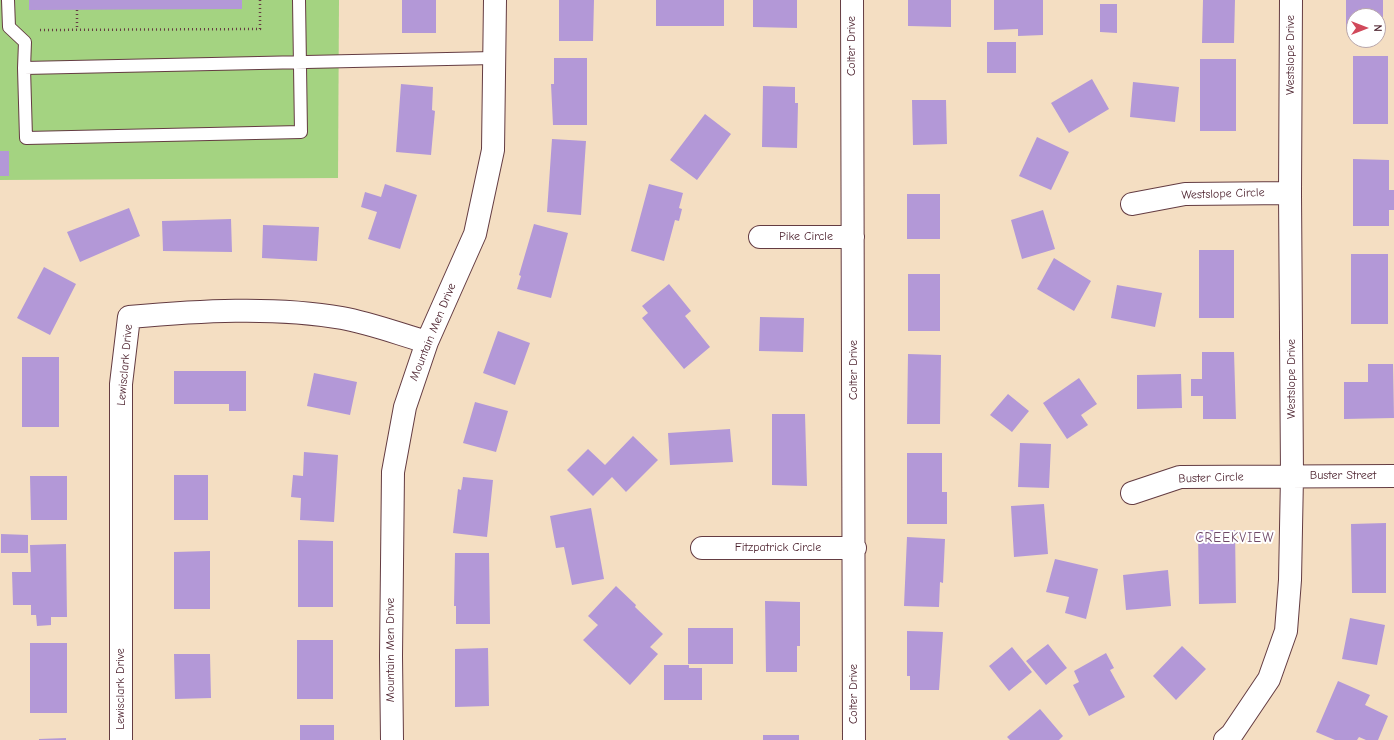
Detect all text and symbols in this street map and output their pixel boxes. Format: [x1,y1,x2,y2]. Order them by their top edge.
north arrow [1346,8,1386,48]
street label: Westslope Drive [1284,15,1298,95]
street label: Colter Drive [845,16,859,76]
text: N [1371,24,1384,32]
street label: Westslope Circle [1181,185,1265,203]
street label: Pike Circle [779,230,833,244]
street label: Mountain Men Drive [407,281,459,383]
street label: Lewisclark Drive [114,324,136,406]
street label: Westslope Drive [1285,339,1299,419]
street label: Colter Drive [847,340,861,400]
street label: Buster Street [1310,469,1376,483]
street label: Buster Circle [1178,470,1244,486]
district label: CREEKVIEW [1196,530,1274,546]
street label: Fitzpatrick Circle [735,541,821,555]
street label: Mountain Men Drive [384,598,398,702]
street label: Lewisclark Drive [114,648,128,730]
street label: Colter Drive [847,664,861,724]

